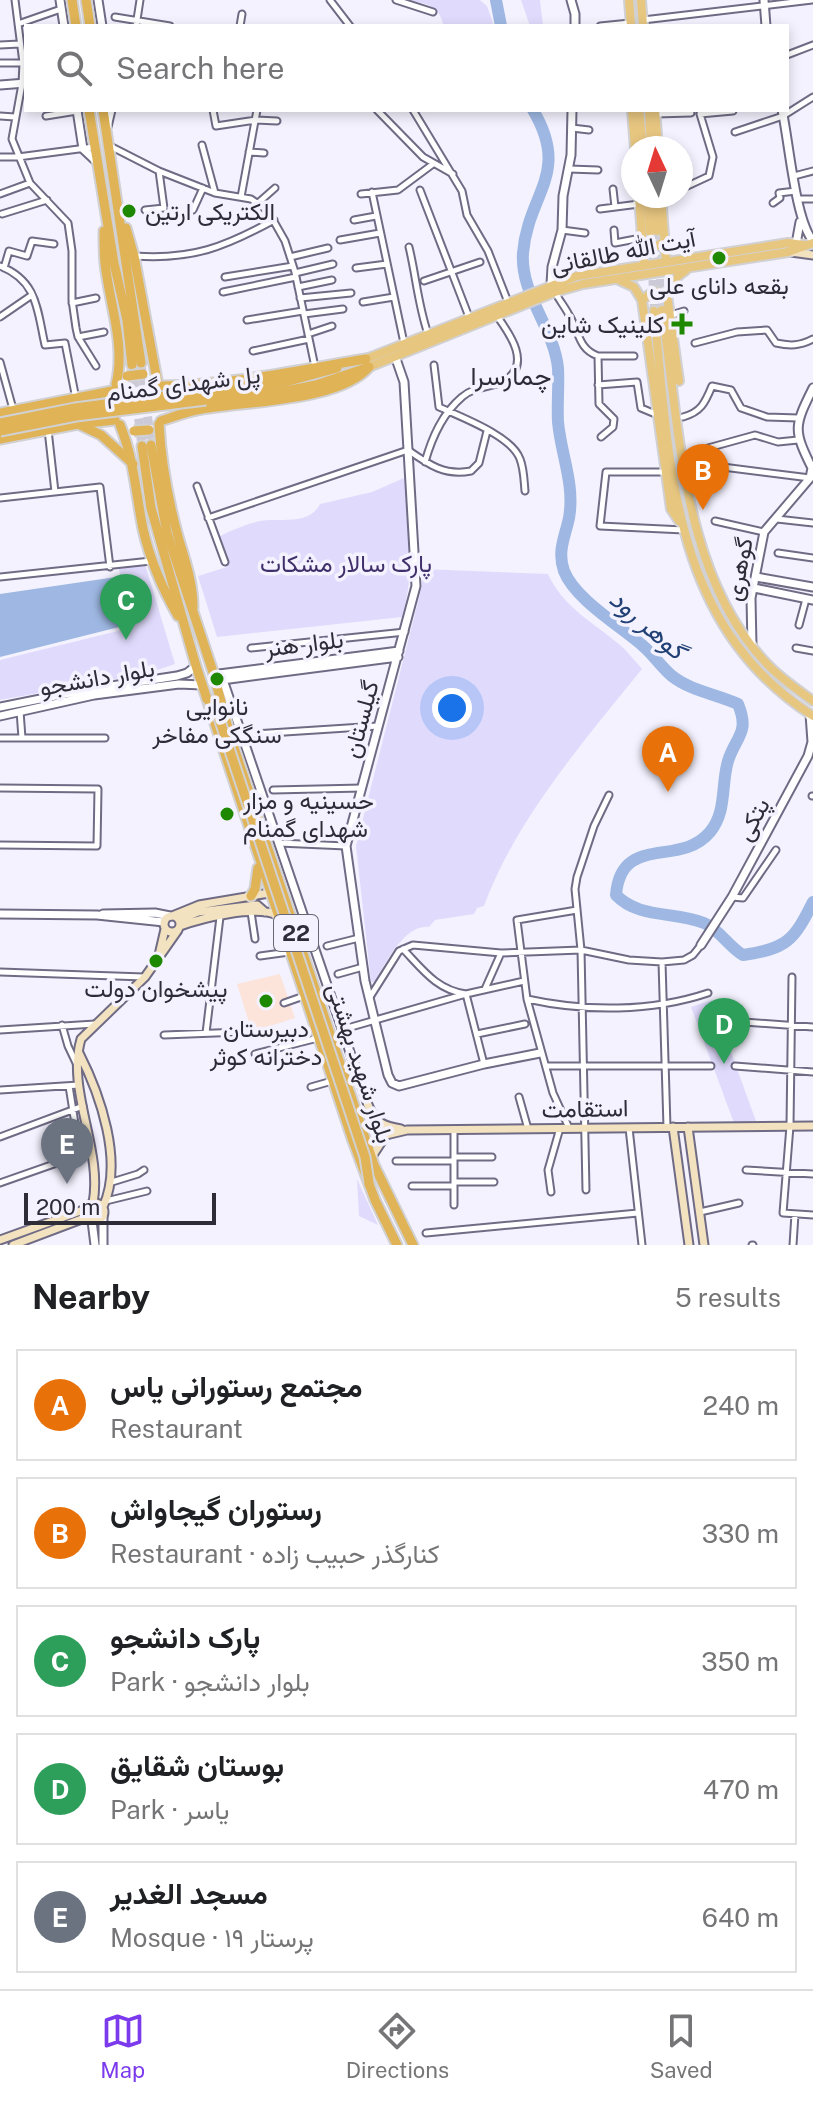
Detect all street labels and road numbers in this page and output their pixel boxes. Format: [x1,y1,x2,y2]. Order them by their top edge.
street label: آیت الله طالقانی [548,223,700,280]
street label: پل شهدای گمنام [104,360,262,409]
street label: گوهری [718,535,760,604]
street label: بلوار هنر [262,624,345,664]
street label: بلوار دانشجو [37,653,157,703]
street label: گیلستان [336,677,385,761]
street label: پتکی [729,793,777,847]
road number: 22 [274,915,318,951]
street label: بلوار شهید بهشتی [320,979,400,1147]
street label: استقامت [541,1093,629,1123]

